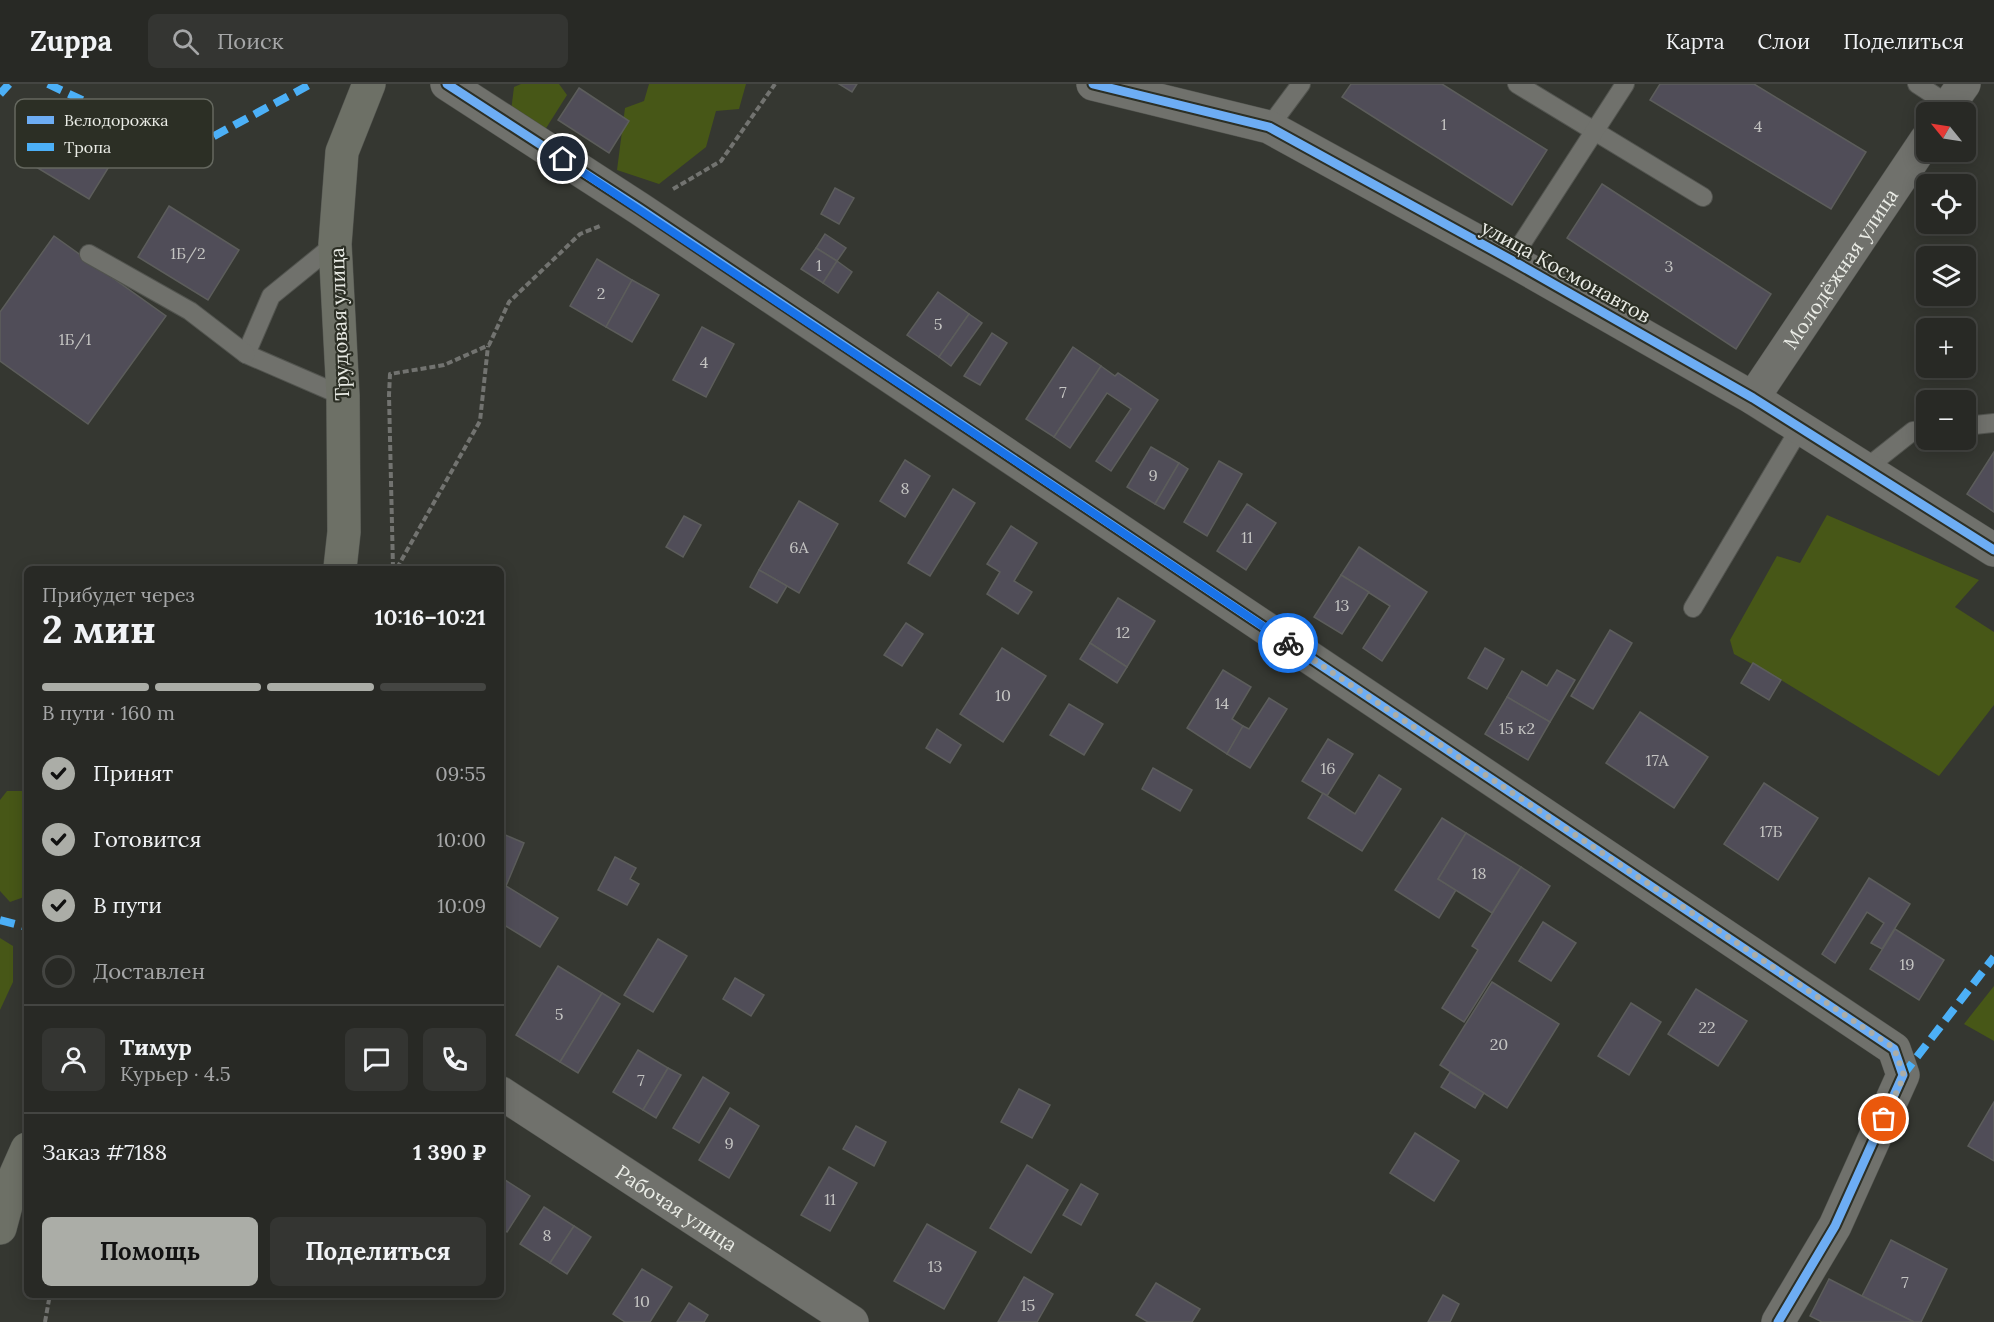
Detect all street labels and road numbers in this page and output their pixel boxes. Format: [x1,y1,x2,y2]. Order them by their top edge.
street label: Молодёжная улица [1777,183,1903,354]
street label: улица Космонавтов [1477,214,1655,328]
street label: Трудовая улица [324,247,354,401]
street label: Рабочая улица [611,1159,742,1257]

